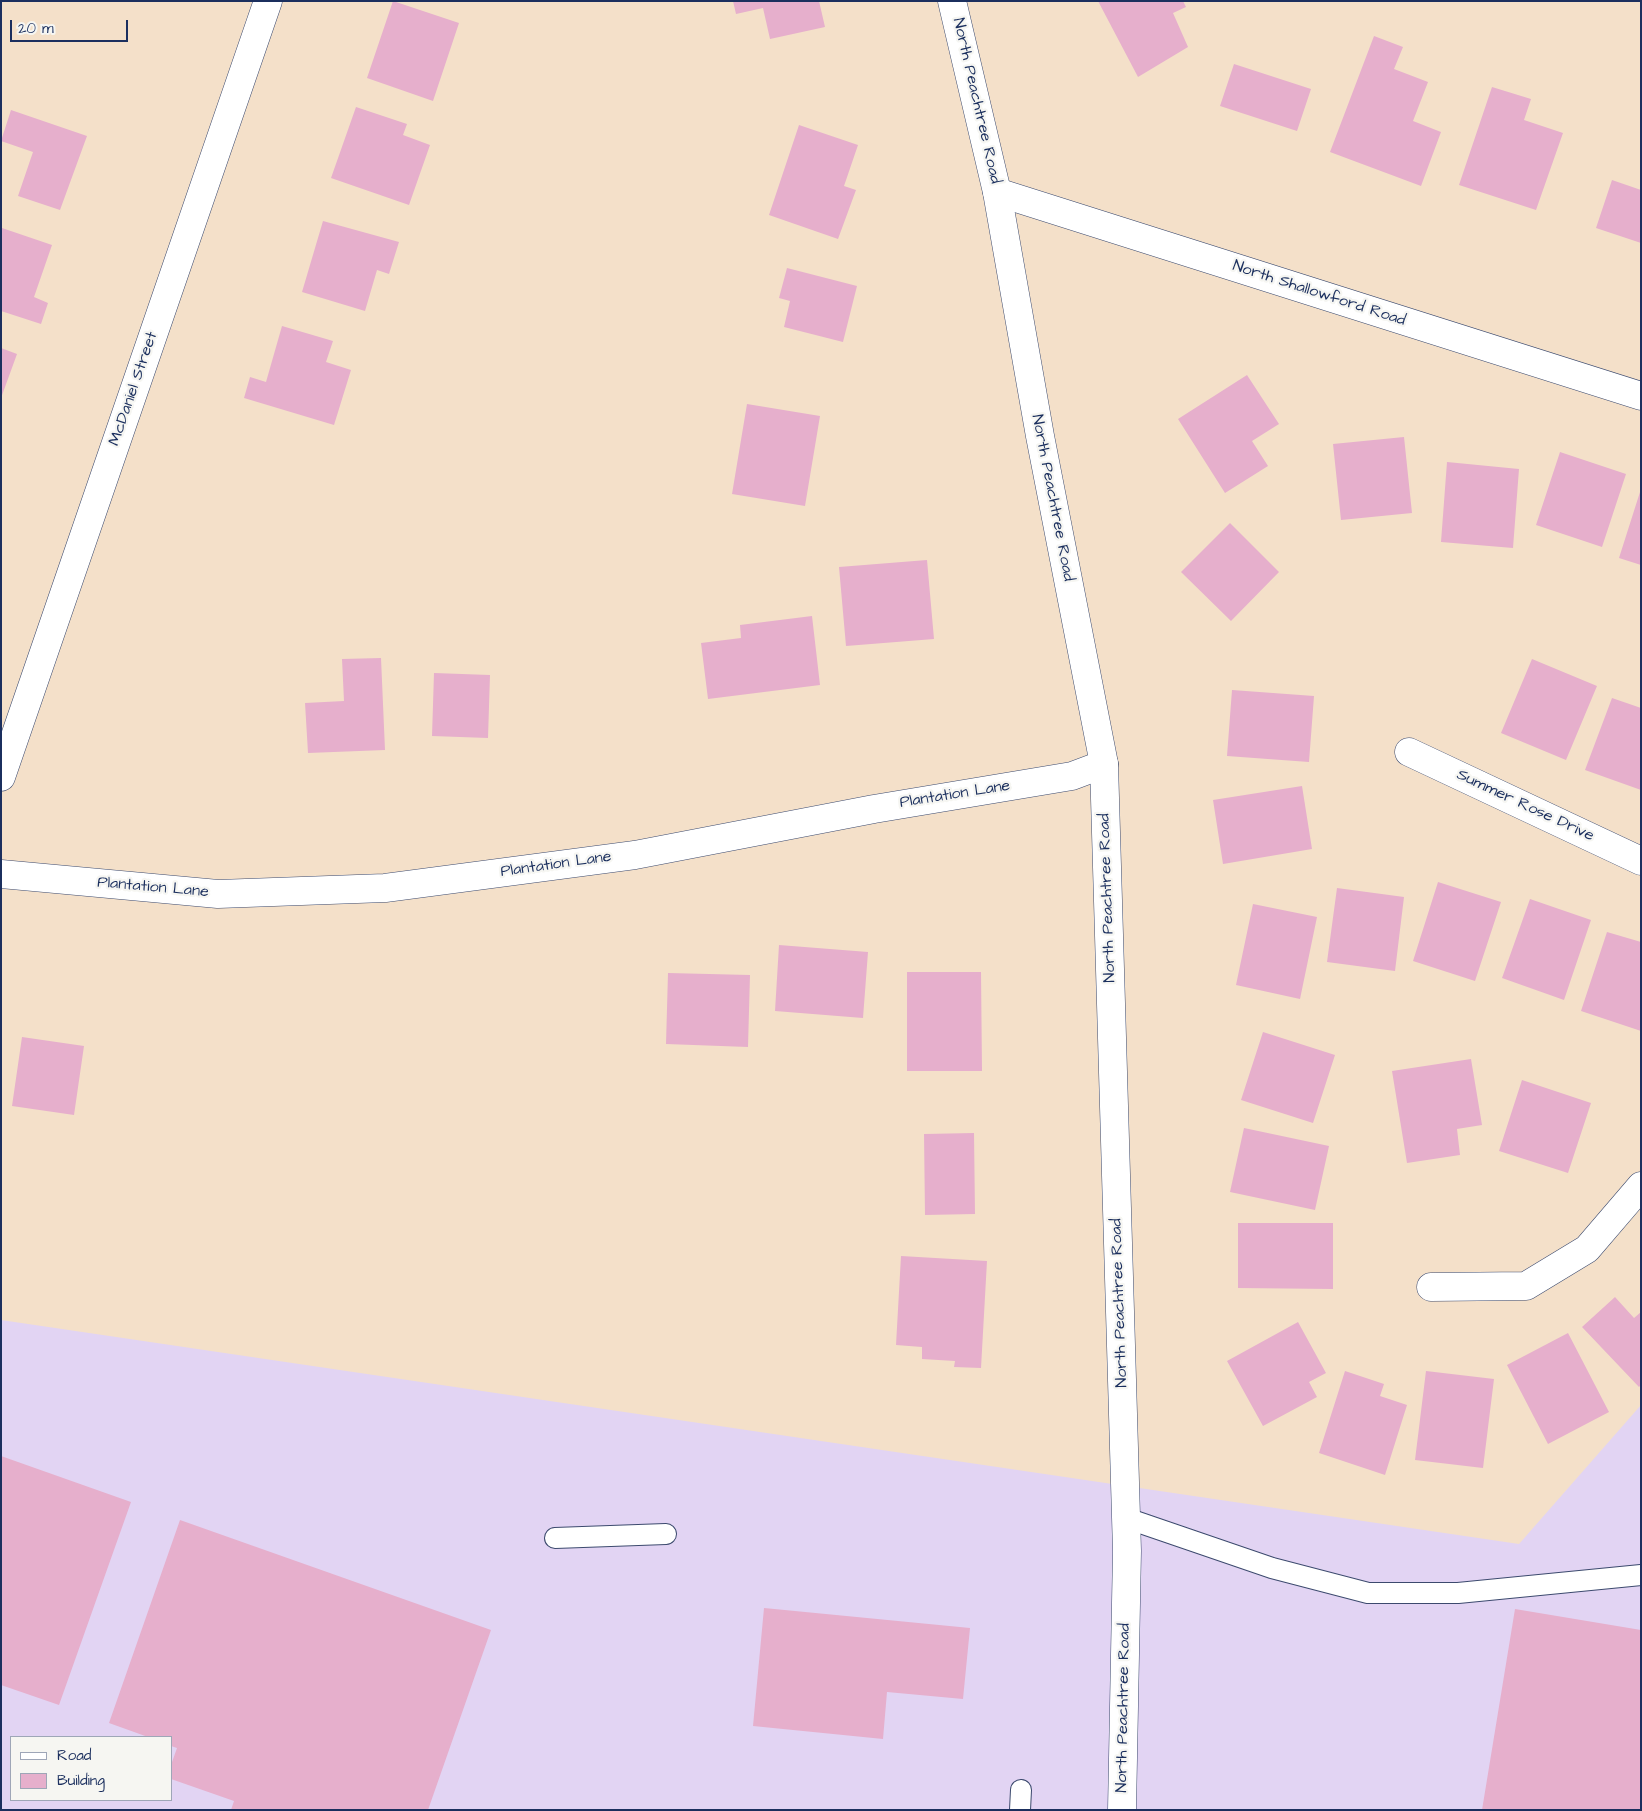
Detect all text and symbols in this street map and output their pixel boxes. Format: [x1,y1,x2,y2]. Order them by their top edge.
scale bar [12,10,130,42]
street label: North Peachtree Road [948,16,1004,186]
text: 20 m [18,18,54,39]
street label: North Shallowford Road [1230,257,1408,331]
street label: McDaniel Street [106,330,162,448]
street label: North Peachtree Road [1026,413,1078,583]
street label: Summer Rose Drive [1453,766,1597,846]
street label: Plantation Lane [898,777,1012,813]
street label: North Peachtree Road [1095,813,1121,983]
street label: Plantation Lane [499,848,613,882]
street label: Plantation Lane [97,874,209,902]
street label: North Peachtree Road [1107,1218,1133,1388]
street label: North Peachtree Road [1113,1623,1135,1793]
legend [10,1736,172,1801]
text: Road [57,1745,91,1766]
text: Building [57,1770,105,1791]

